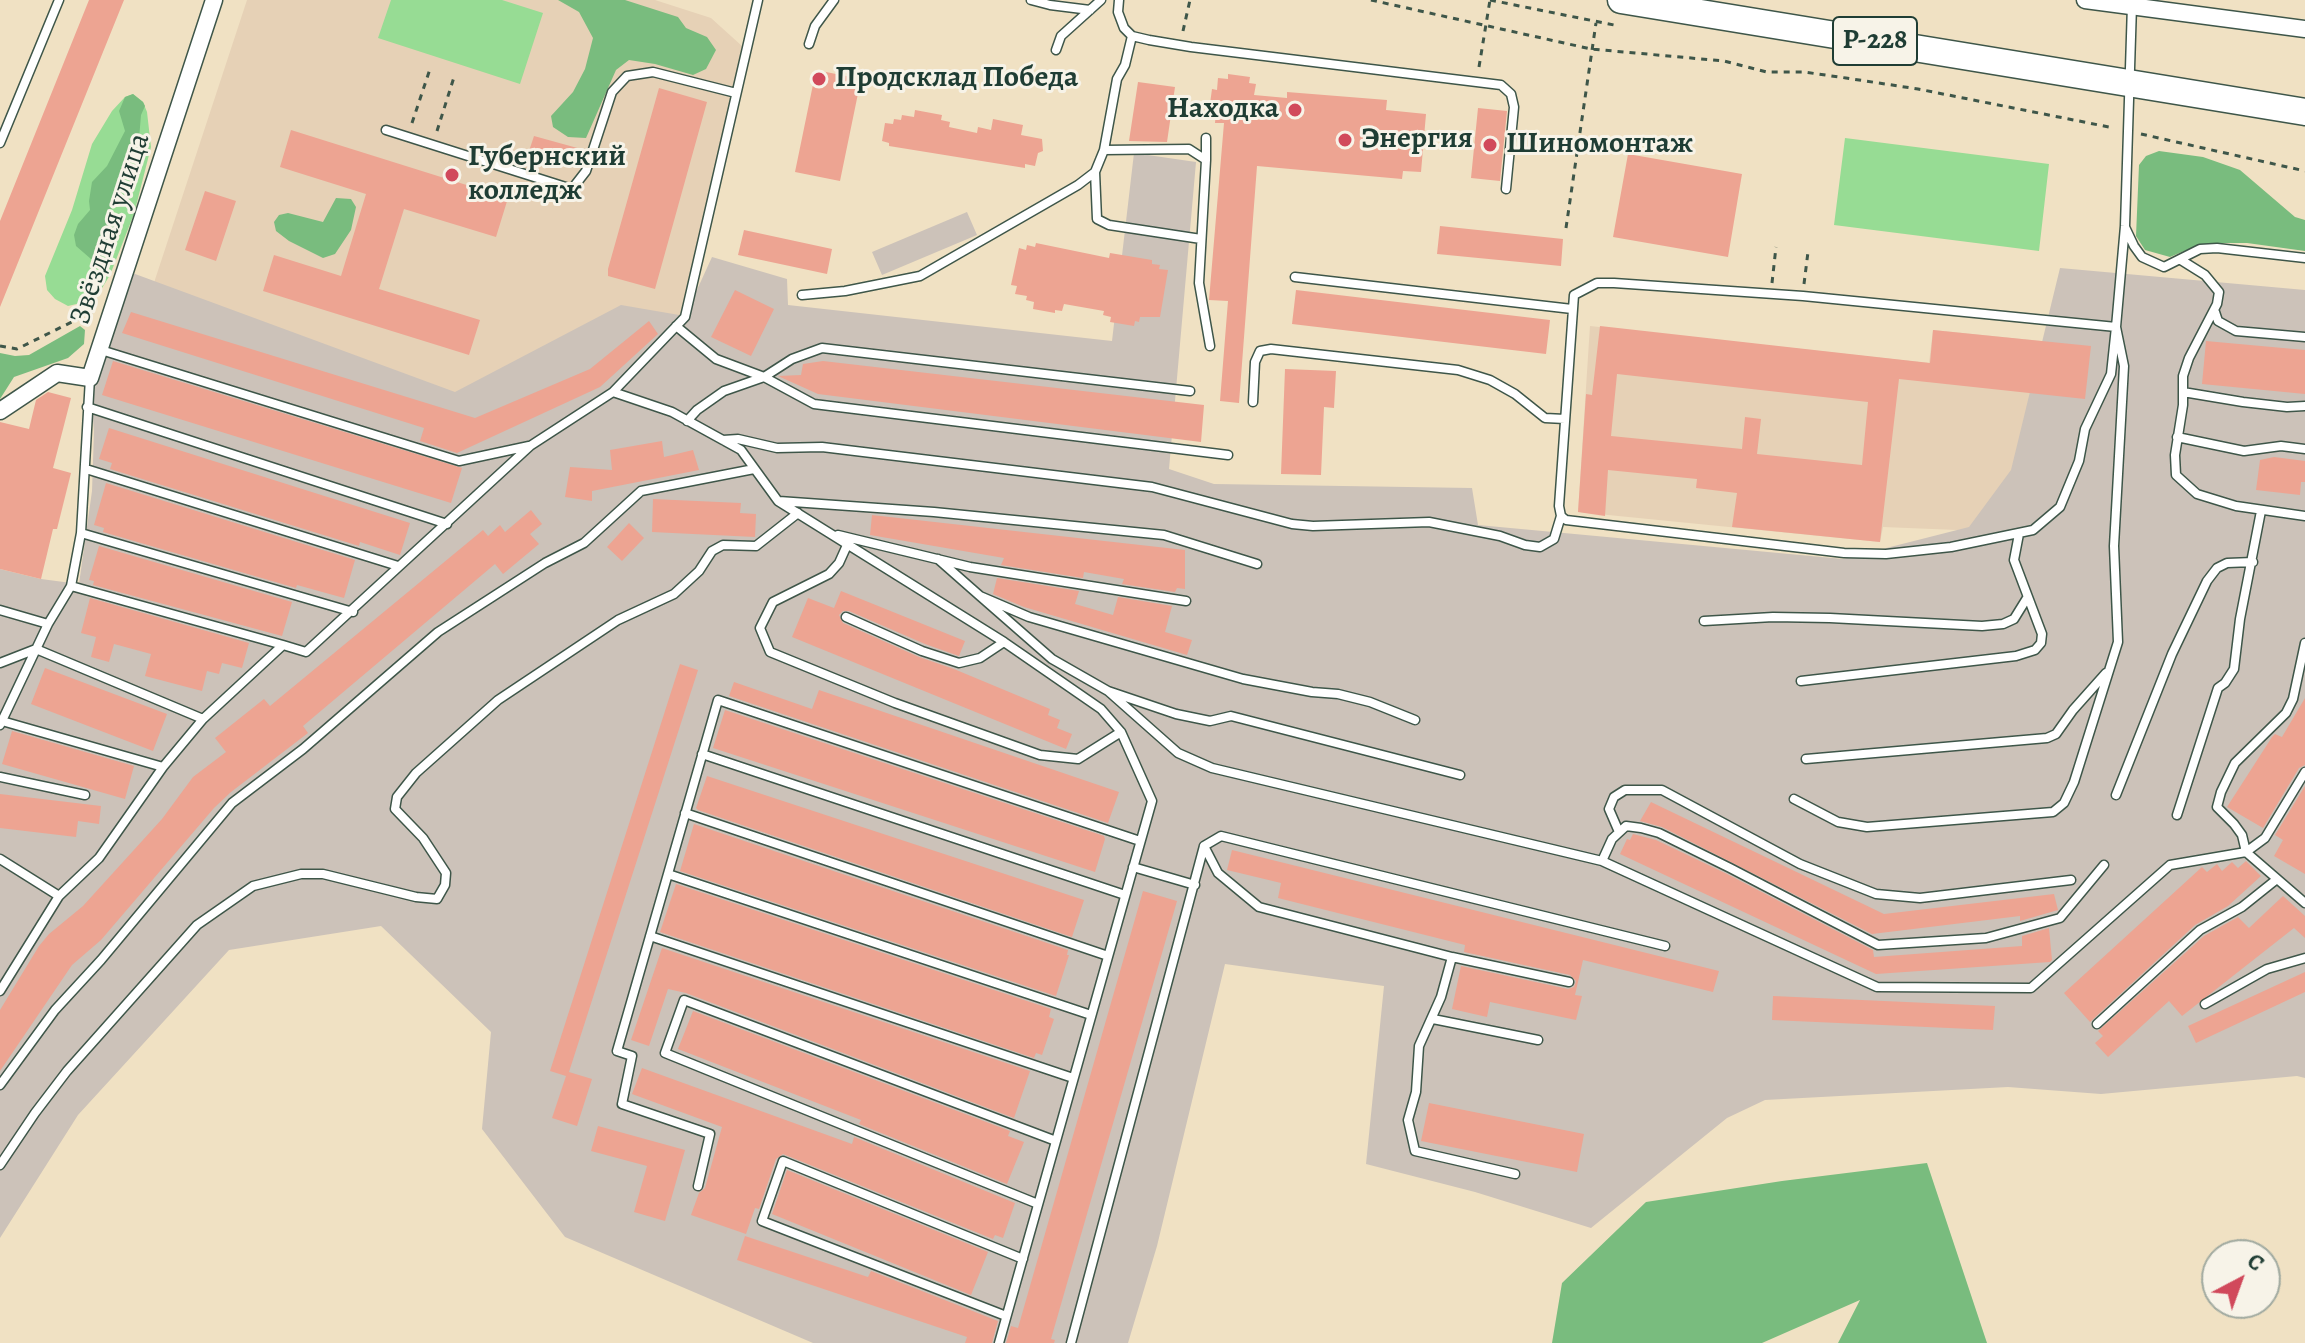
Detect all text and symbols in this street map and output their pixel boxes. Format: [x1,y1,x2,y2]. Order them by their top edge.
road number: Р-228 [1833,17,1917,65]
place label: Продсклад Победа [835,61,1078,97]
marker: Продсклад Победа [810,70,828,88]
place label: Находка [1167,92,1279,128]
marker: Находка [1286,101,1304,119]
place label: Энергия [1361,122,1473,158]
place label: Шиномонтаж [1506,127,1693,163]
street label: Звёздная улица [63,129,159,329]
marker: Энергия [1336,131,1354,149]
marker: Шиномонтаж [1481,136,1499,154]
place label: Губернский колледж [468,140,626,210]
marker: Губернский колледж [443,166,461,184]
north arrow [2201,1239,2281,1319]
text: С [2240,1247,2270,1278]

